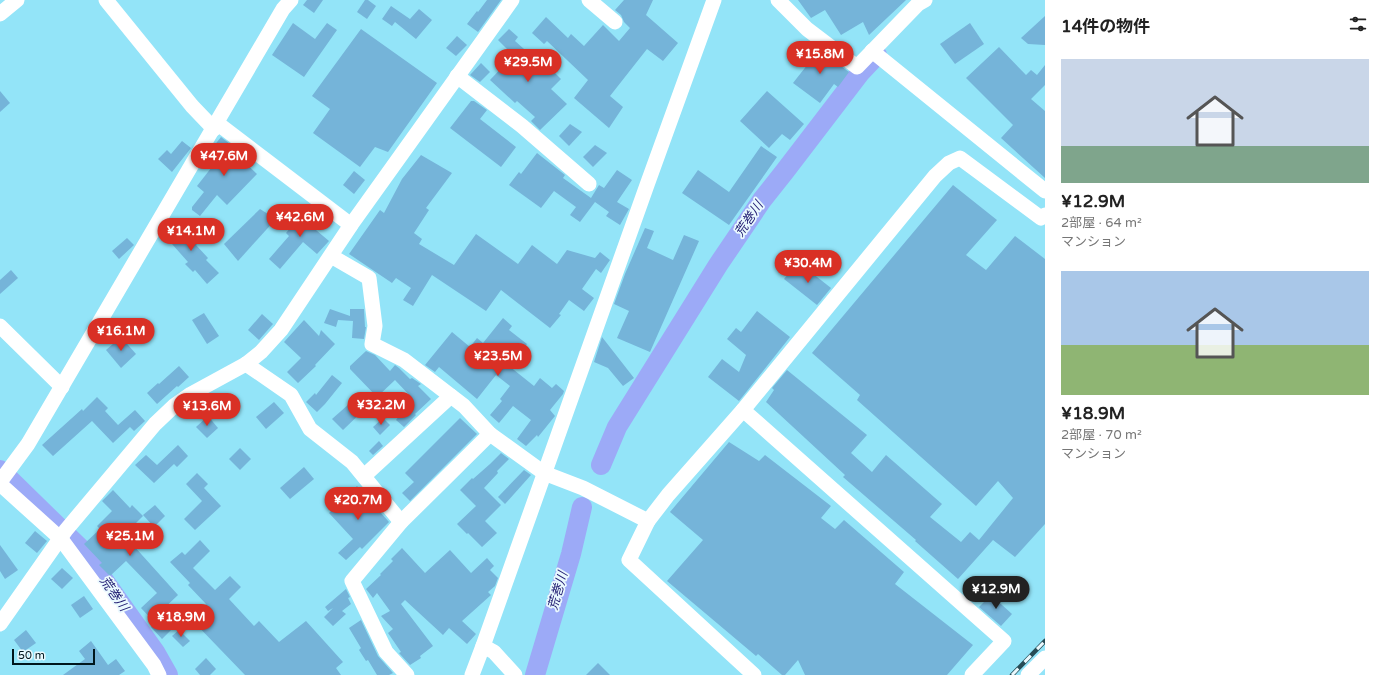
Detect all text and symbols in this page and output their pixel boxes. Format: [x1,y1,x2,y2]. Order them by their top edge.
icon: filters [1347,13,1369,35]
text: 14件の物件 [1061,16,1150,37]
pin: ¥15.8M [787,41,853,75]
text: ¥15.8M [796,46,844,62]
pin: ¥29.5M [495,49,561,83]
text: ¥29.5M [504,54,552,70]
icon: home [1179,85,1251,157]
pin: ¥47.6M [191,143,257,177]
text: ¥47.6M [200,148,248,164]
text: ¥12.9M [1061,191,1125,212]
water label: 荒巻川 [731,197,768,240]
pin: ¥42.6M [267,204,333,238]
text: ¥42.6M [276,209,324,225]
text: 2部屋 · 64 m² [1061,215,1142,231]
pin: ¥14.1M [158,218,224,252]
text: ¥14.1M [167,223,215,239]
text: マンション [1061,234,1126,250]
pin: ¥30.4M [775,250,841,284]
text: ¥30.4M [784,255,832,271]
icon: home [1179,297,1251,369]
pin: ¥16.1M [88,318,154,352]
text: ¥16.1M [97,323,145,339]
pin: ¥23.5M [465,343,531,377]
text: ¥23.5M [474,348,522,364]
pin: ¥32.2M [348,392,414,426]
pin: ¥13.6M [174,393,240,427]
text: ¥32.2M [357,397,405,413]
text: ¥13.6M [183,398,231,414]
text: ¥18.9M [1061,403,1125,424]
text: 2部屋 · 70 m² [1061,427,1142,443]
text: マンション [1061,446,1126,462]
pin: ¥20.7M [325,487,391,521]
text: ¥20.7M [334,492,382,508]
pin: ¥25.1M [97,523,163,557]
text: ¥25.1M [106,528,154,544]
water label: 荒巻川 [545,568,572,612]
water label: 荒巻川 [96,573,133,616]
pin: ¥12.9M [963,576,1029,610]
text: ¥12.9M [972,581,1020,597]
pin: ¥18.9M [148,604,214,638]
text: ¥18.9M [157,609,205,625]
scale bar [12,647,95,666]
text: 50 m [18,649,45,662]

